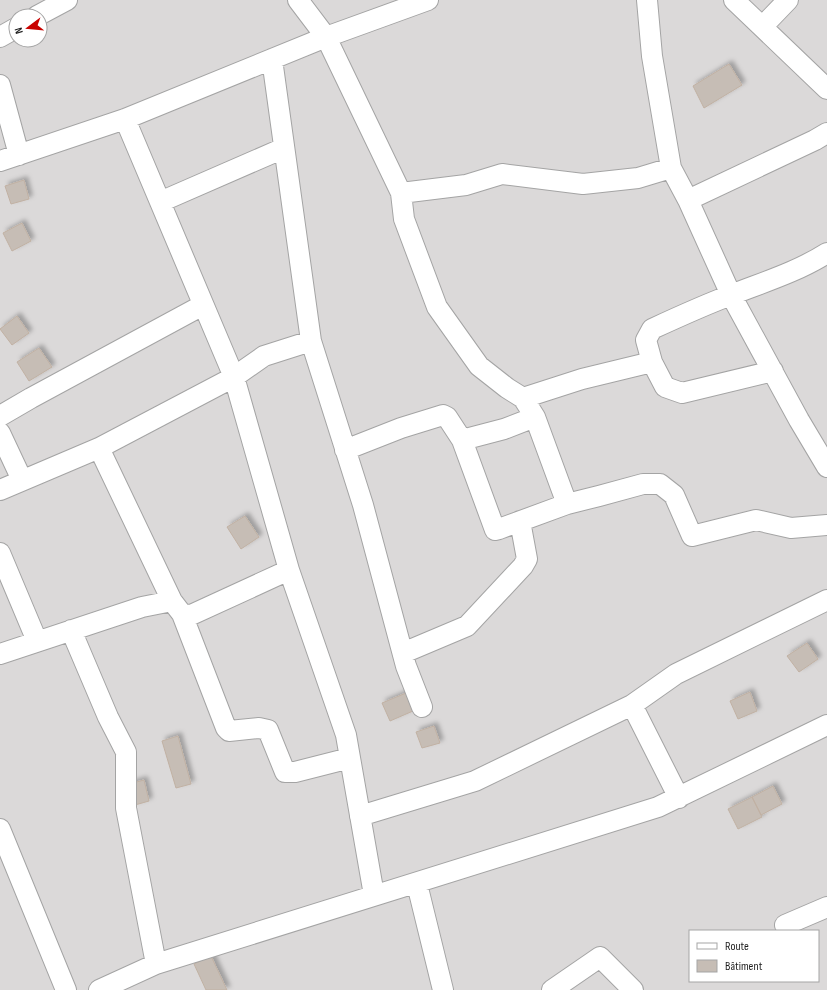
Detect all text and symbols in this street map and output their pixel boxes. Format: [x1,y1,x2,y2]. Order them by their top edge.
north arrow [8,8,48,48]
text: N [12,26,26,35]
legend [689,930,819,982]
text: Route [725,939,749,954]
text: Bâtiment [725,959,763,974]

